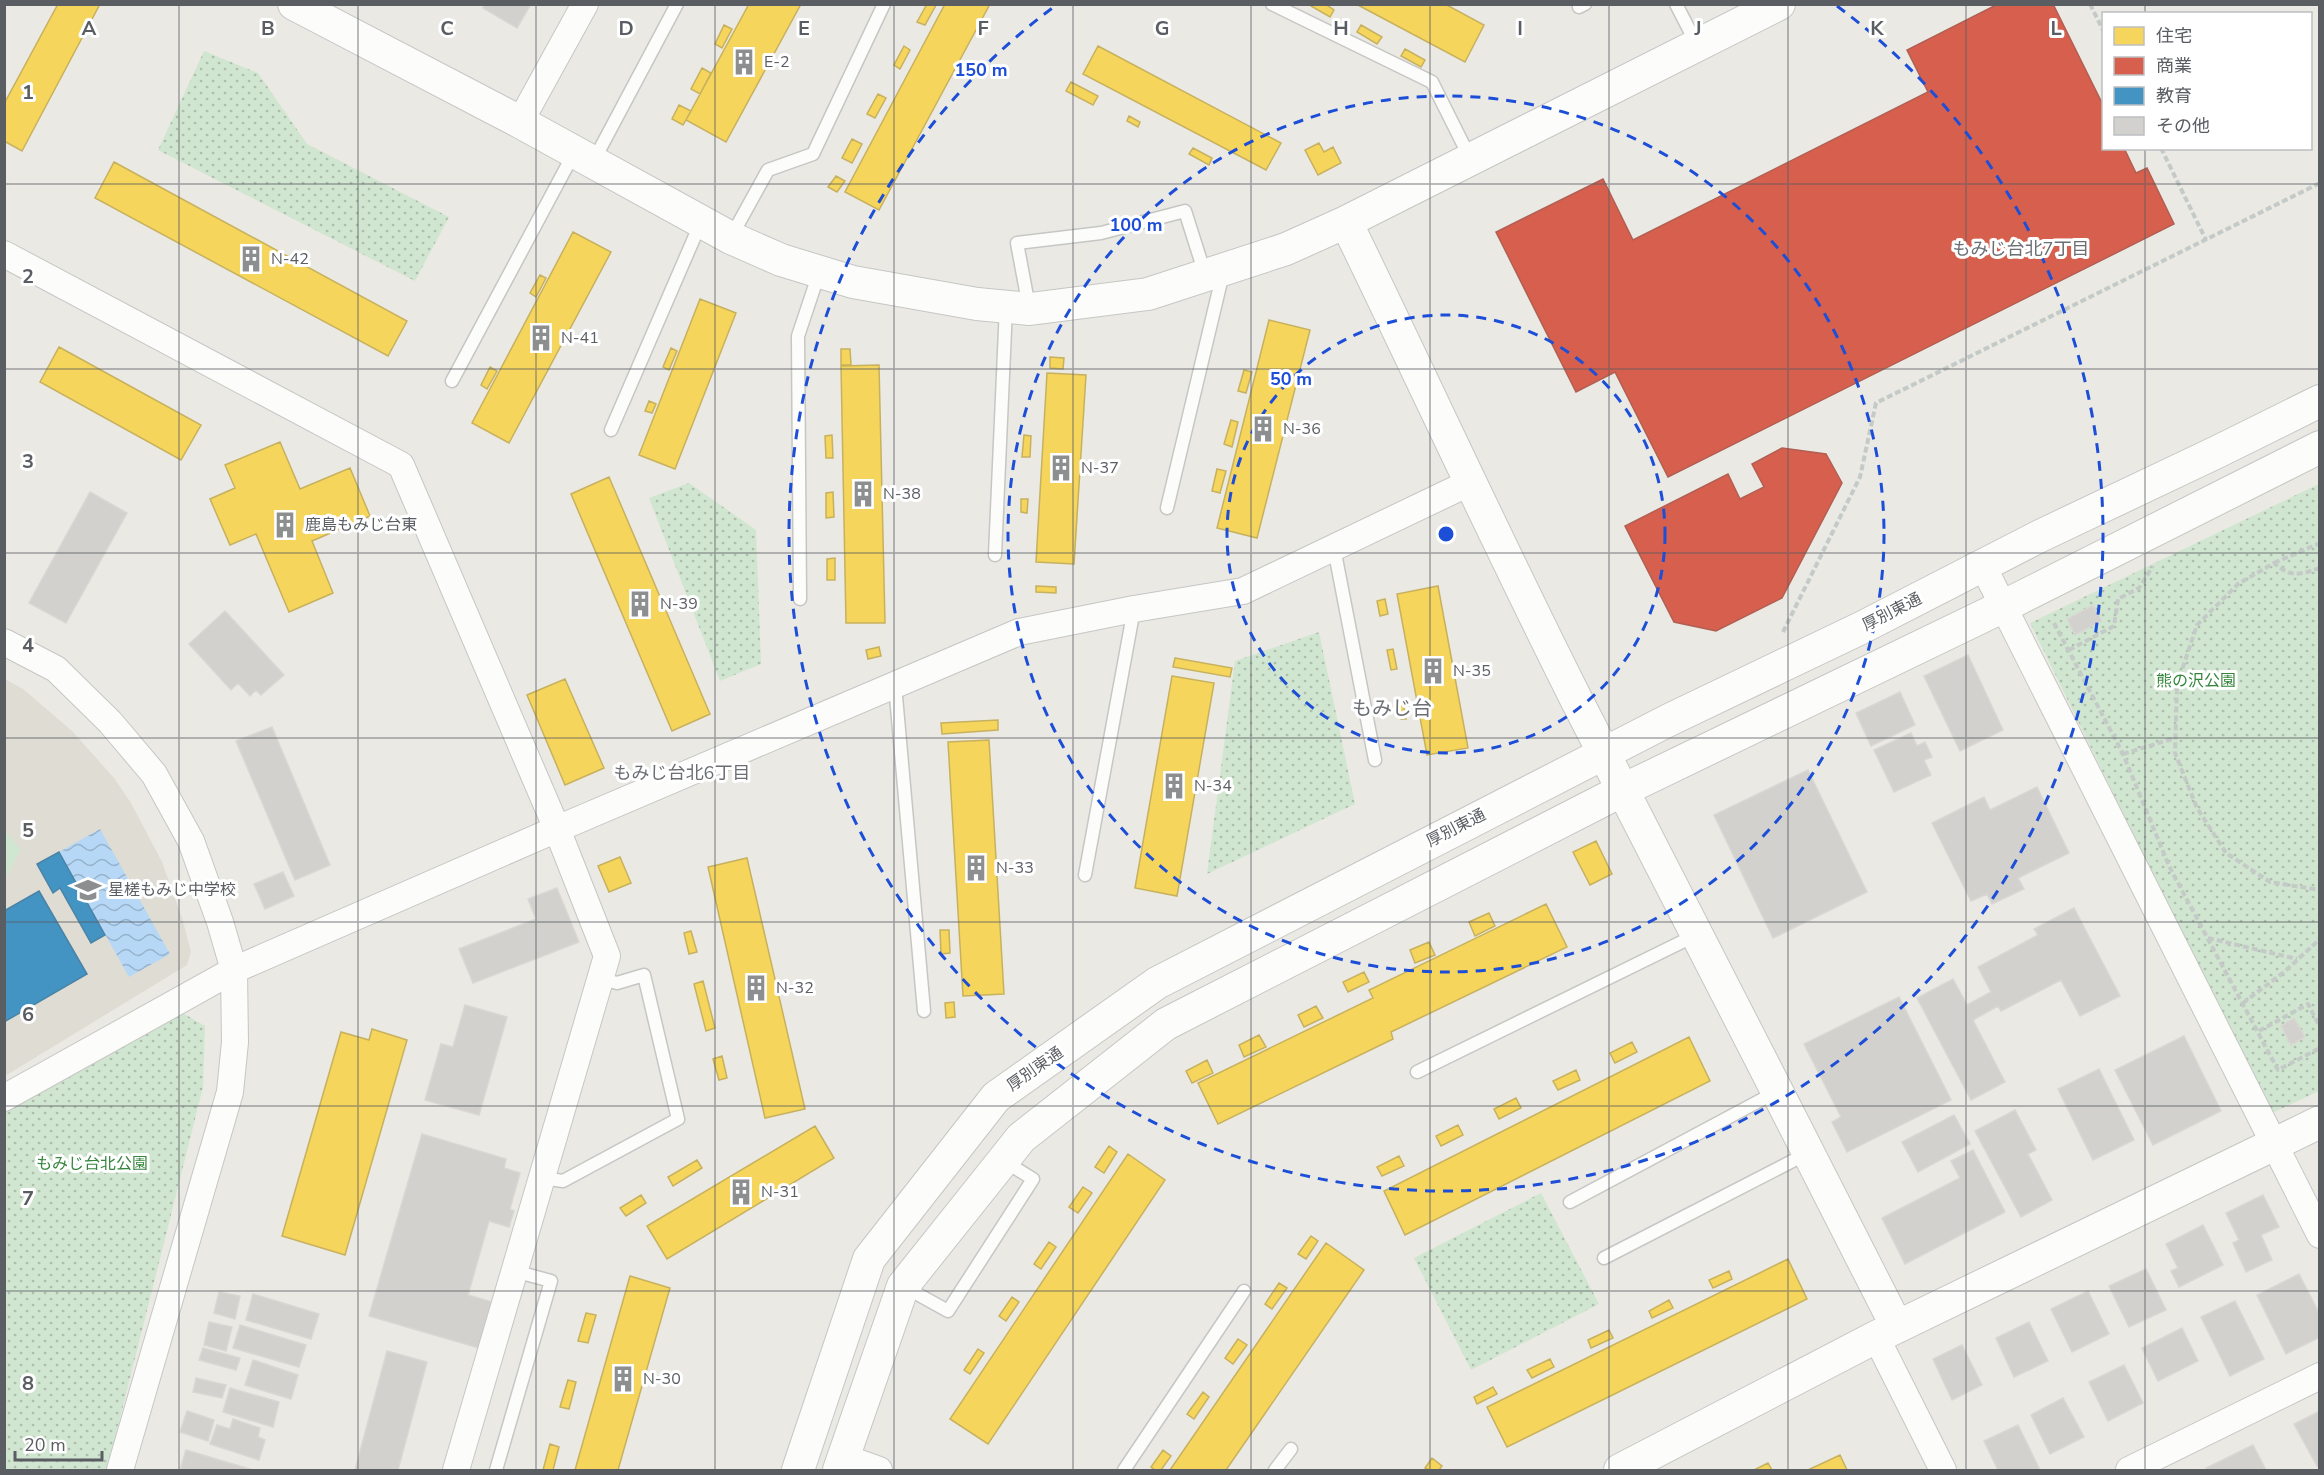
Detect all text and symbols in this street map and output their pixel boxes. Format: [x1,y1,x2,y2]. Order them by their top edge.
legend [2102,12,2312,150]
text: A [82,15,97,42]
text: B [261,15,275,42]
text: C [440,15,454,42]
text: D [618,15,634,42]
text: E [798,15,810,42]
text: F [977,15,989,42]
text: G [1155,15,1169,42]
text: H [1333,15,1349,42]
text: I [1517,15,1523,42]
text: J [1693,15,1702,42]
text: K [1870,15,1884,42]
text: L [2050,15,2062,42]
text: 住宅 [2156,24,2192,48]
building icon: E-2 [729,47,759,77]
place label: E-2 [764,51,790,73]
text: 商業 [2156,54,2192,78]
text: 150 m [954,58,1008,82]
text: 1 [22,79,34,106]
text: 教育 [2156,84,2192,108]
text: その他 [2156,114,2210,138]
text: 100 m [1109,213,1163,237]
district label: もみじ台北7丁目 [1953,237,2089,261]
building icon: N-42 [236,244,266,274]
place label: N-42 [271,248,309,270]
text: 2 [22,263,34,290]
building icon: N-41 [526,323,556,353]
place label: N-41 [561,327,599,349]
text: 50 m [1270,367,1312,391]
building icon: N-36 [1248,414,1278,444]
place label: N-36 [1283,418,1321,440]
text: 3 [22,448,34,475]
building icon: N-37 [1046,453,1076,483]
place label: N-37 [1081,457,1119,479]
building icon: N-38 [848,479,878,509]
place label: N-38 [883,483,921,505]
building icon: 鹿島もみじ台東 [270,510,300,540]
place label: 鹿島もみじ台東 [305,514,417,536]
centre of rings [1436,524,1456,544]
street label: 厚別東通 [1858,588,1926,636]
building icon: N-39 [625,589,655,619]
place label: N-39 [660,593,698,615]
text: 4 [22,632,34,659]
building icon: N-35 [1418,656,1448,686]
place label: N-35 [1453,660,1491,682]
park label: 熊の沢公園 [2156,670,2236,692]
district label: もみじ台 [1352,695,1432,722]
district label: もみじ台北6丁目 [614,761,750,785]
building icon: N-34 [1159,771,1189,801]
place label: N-34 [1194,775,1232,797]
street label: 厚別東通 [1422,804,1490,852]
text: 5 [22,817,34,844]
building icon: N-33 [961,853,991,883]
place label: N-33 [996,857,1034,879]
school or university icon: 星槎もみじ中学校 [73,875,103,905]
place label: 星槎もみじ中学校 [108,879,236,901]
building icon: N-32 [741,973,771,1003]
place label: N-32 [776,977,814,999]
text: 6 [22,1001,34,1028]
street label: 厚別東通 [1002,1042,1068,1096]
park label: もみじ台北公園 [36,1153,148,1175]
building icon: N-31 [726,1177,756,1207]
place label: N-31 [761,1181,799,1203]
text: 7 [22,1185,34,1212]
building icon: N-30 [608,1364,638,1394]
place label: N-30 [643,1368,681,1390]
text: 8 [22,1370,34,1397]
scale bar [15,1424,102,1462]
text: 20 m [24,1433,66,1457]

